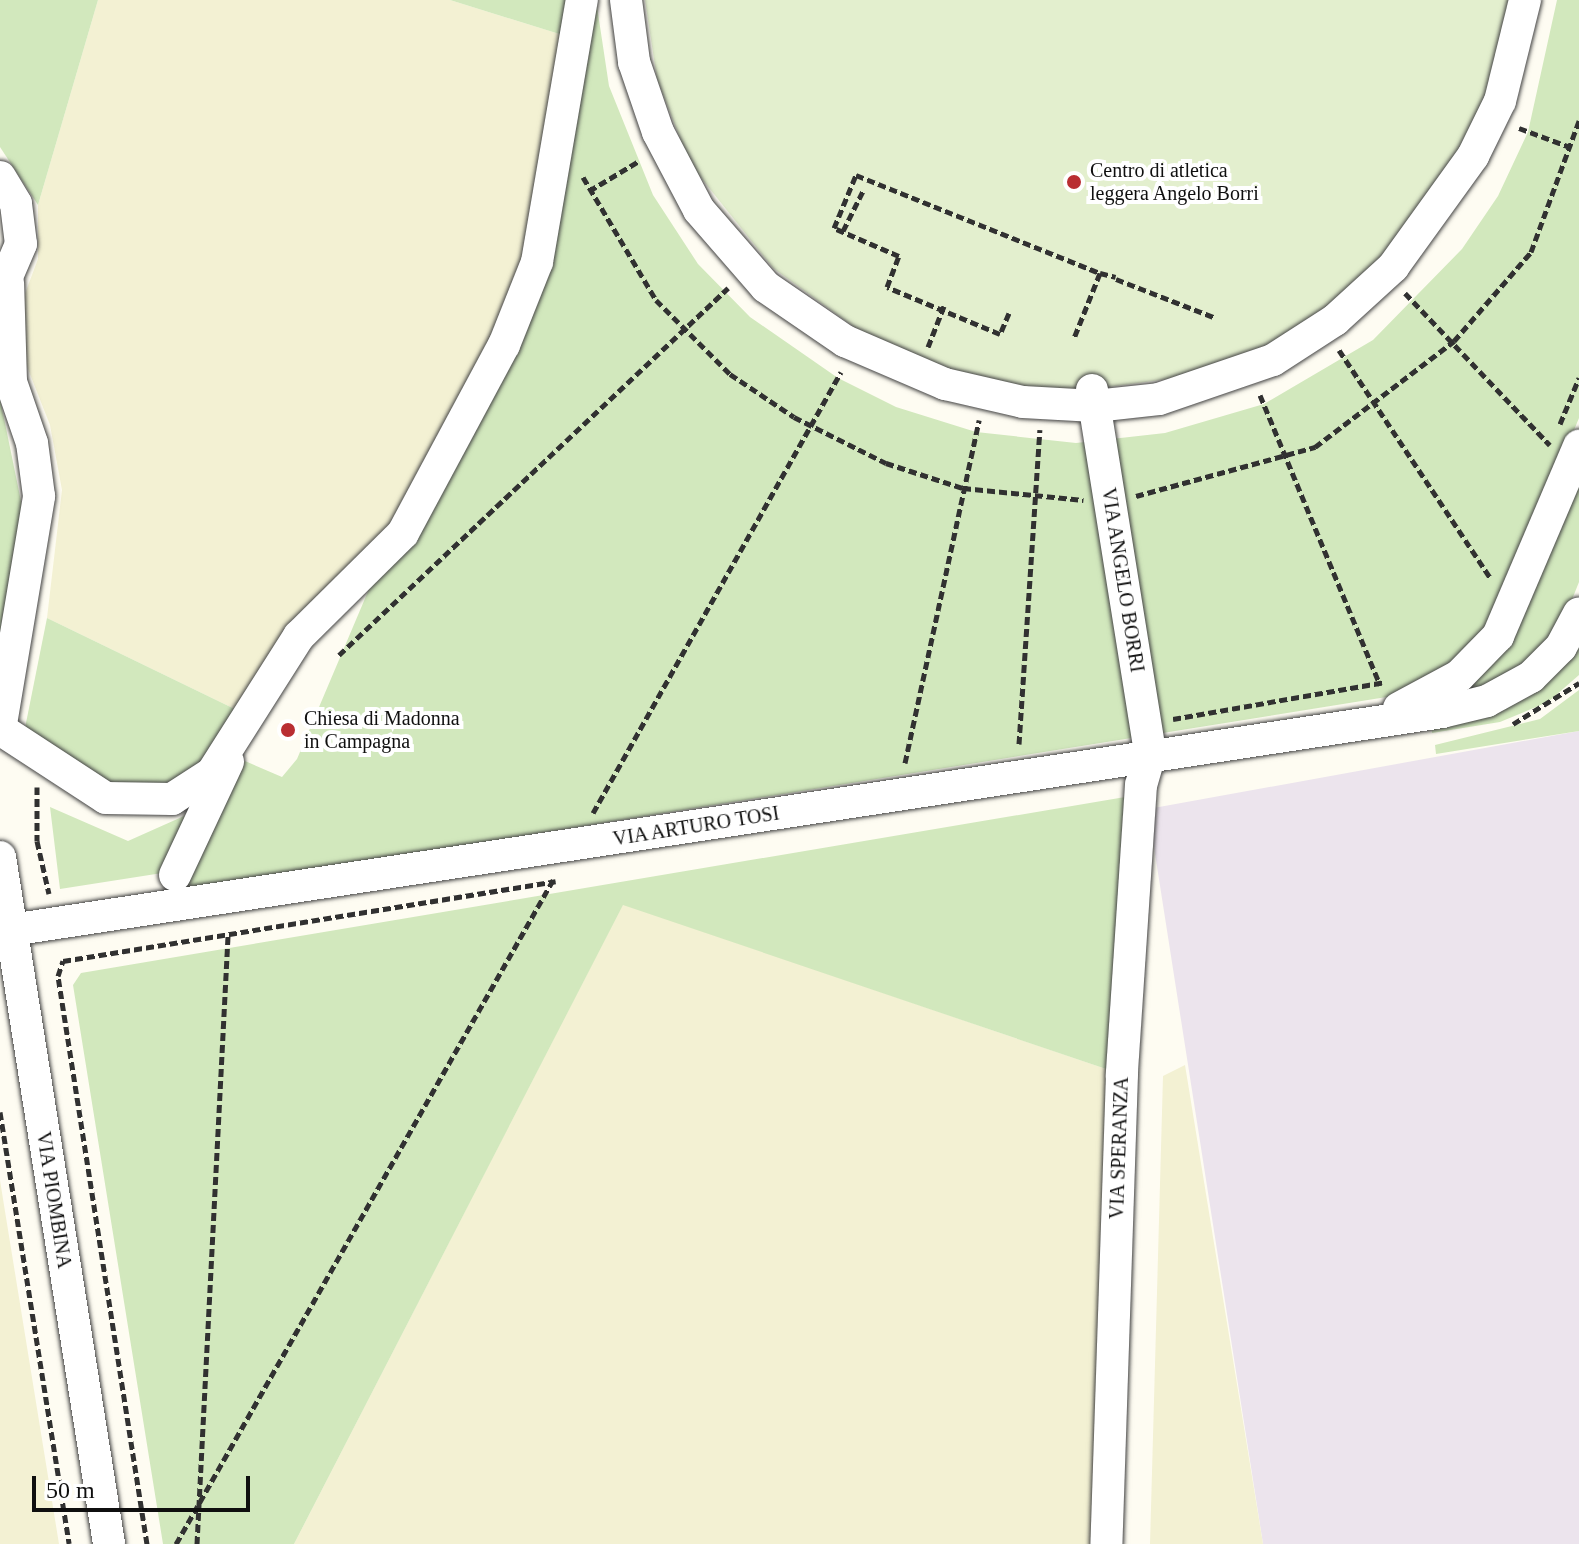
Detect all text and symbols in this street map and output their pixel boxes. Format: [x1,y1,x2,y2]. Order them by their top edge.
place label: Centro di atletica leggera Angelo Borri [1090,158,1260,205]
marker: Centro di atletica leggera Angelo Borri [1065,173,1083,191]
street label: VIA ANGELO BORRI [1096,485,1150,675]
place label: Chiesa di Madonna in Campagna [304,706,460,753]
marker: Chiesa di Madonna in Campagna [279,721,297,739]
street label: VIA ARTURO TOSI [610,801,782,851]
street label: VIA SPERANZA [1104,1076,1134,1220]
street label: VIA PIOMBINA [31,1129,77,1271]
scale bar [36,1460,254,1510]
text: 50 m [46,1477,95,1503]

